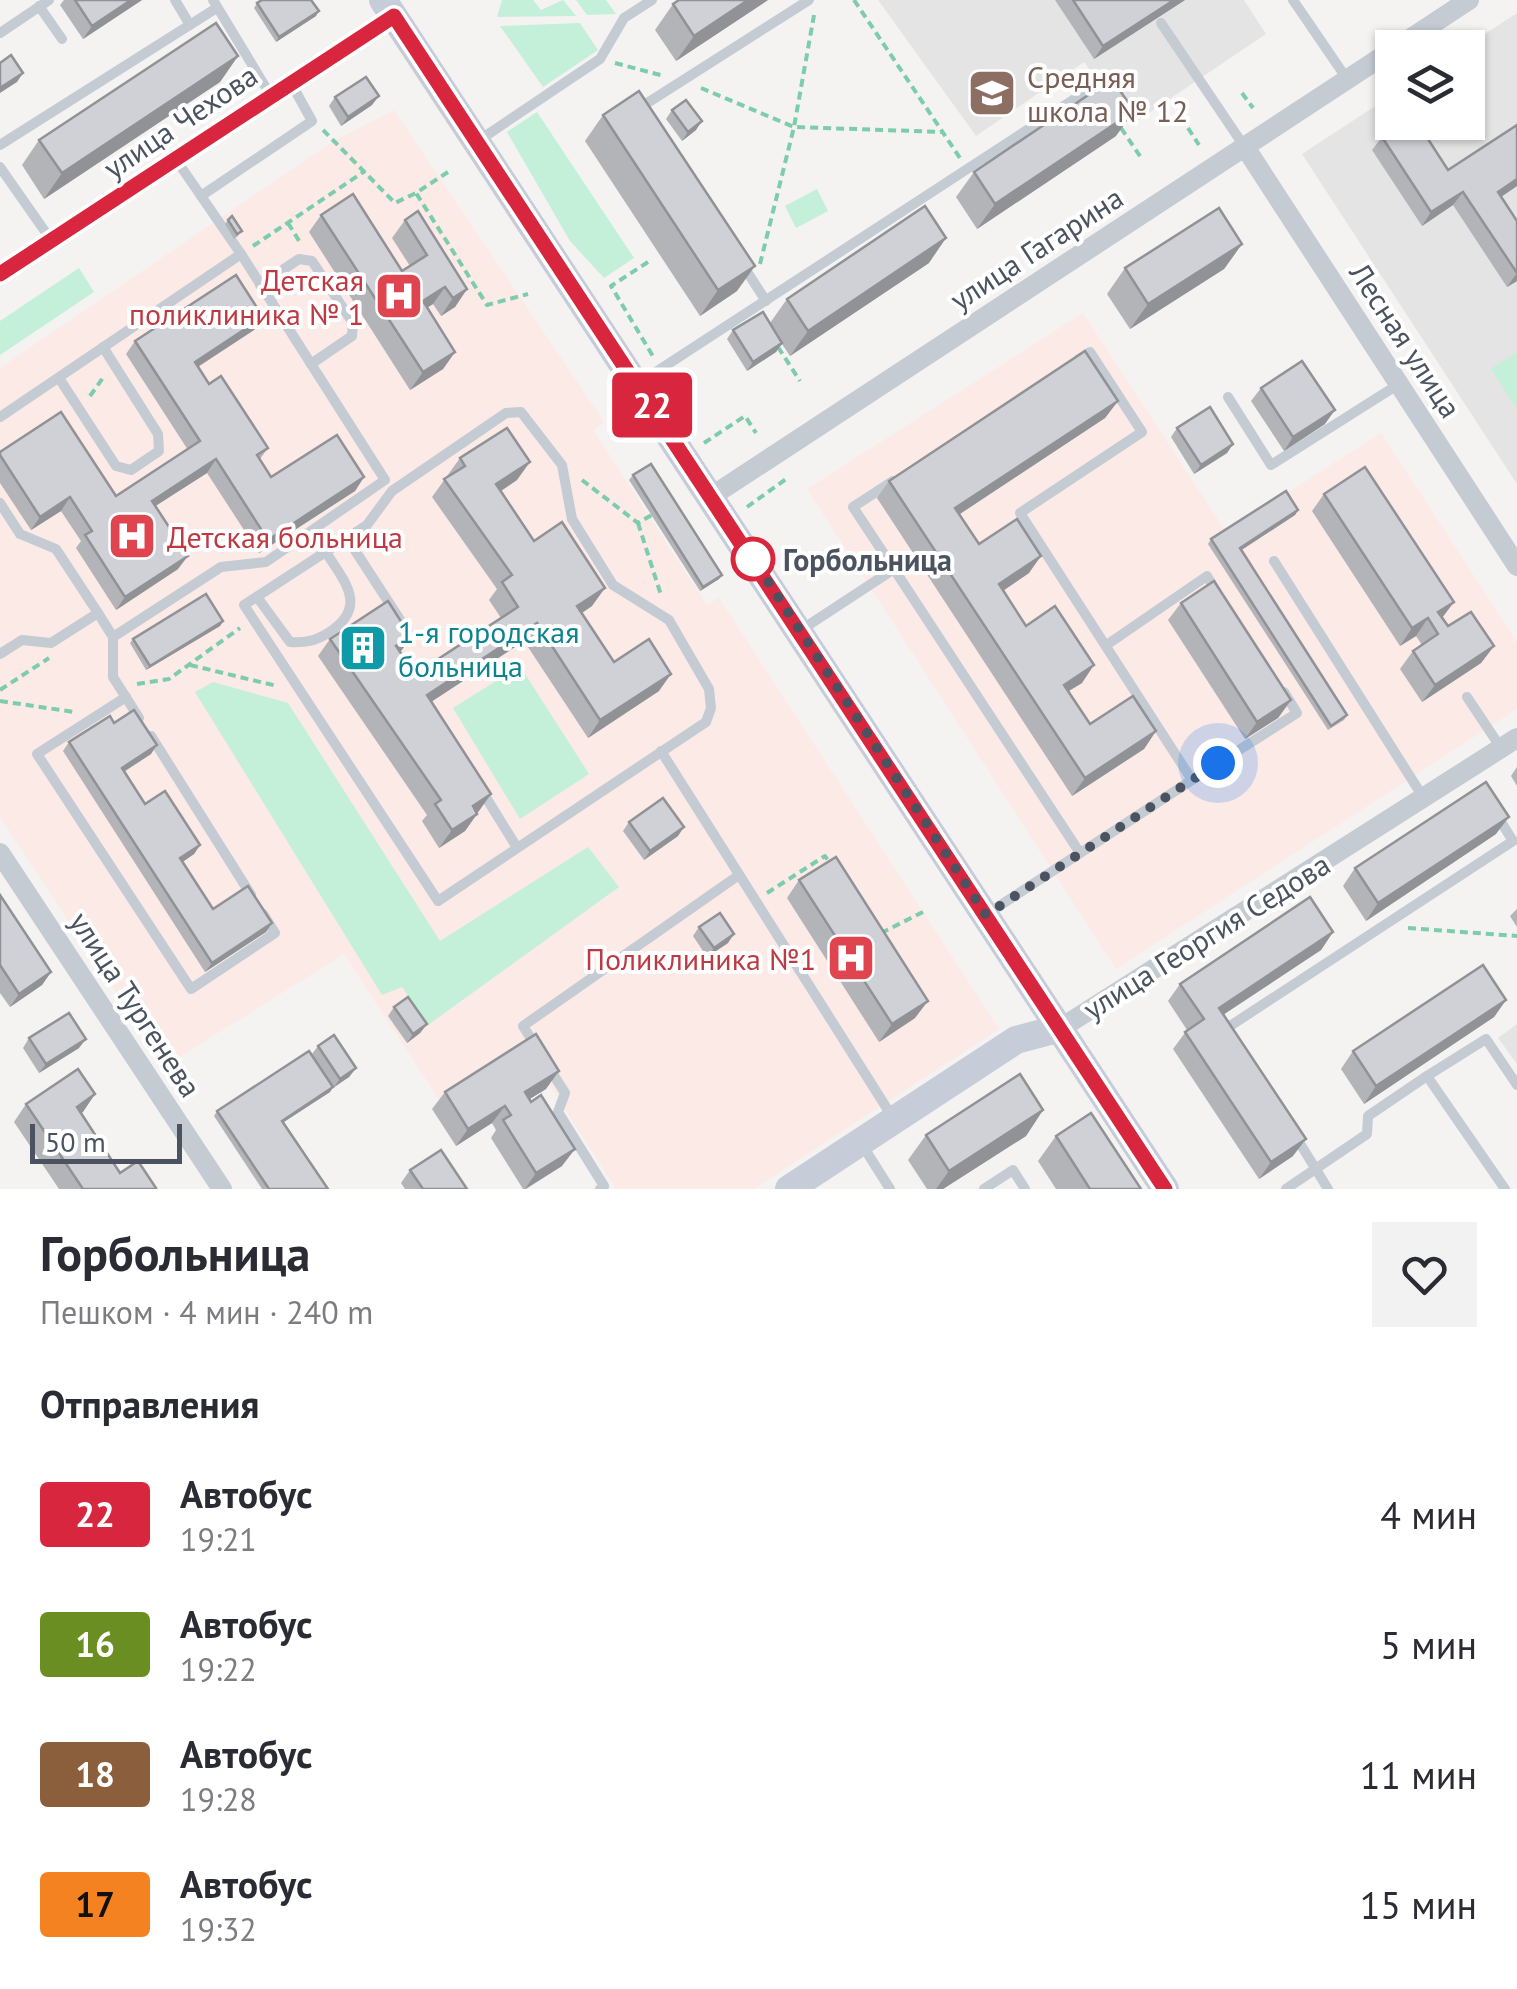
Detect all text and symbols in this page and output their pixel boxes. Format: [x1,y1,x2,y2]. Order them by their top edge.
map controls [1375,30,1485,140]
button: layers [1375,30,1485,140]
street label: улица Чехова [95,55,265,187]
place label: Средняя школа № 12 [1027,57,1188,130]
school or university icon: Средняя школа № 12 [966,67,1018,119]
street label: улица Гагарина [942,177,1130,319]
street label: Лесная улица [1341,254,1471,425]
place label: Детская поликлиника № 1 [129,260,364,333]
hospital icon: Детская поликлиника № 1 [373,270,425,322]
line badge: 22 [607,372,697,438]
text: 22 [632,382,672,428]
hospital icon: Детская больница [106,510,158,562]
place label: Детская больница [167,517,403,556]
marker: Горбольница [732,538,774,580]
place label: Горбольница [783,540,952,579]
place label: 1-я городская больница [398,612,579,685]
building icon: 1-я городская больница [337,622,389,674]
your location [1193,738,1243,788]
street label: улица Георгия Седова [1075,844,1337,1028]
street label: улица Тургенева [61,904,211,1104]
hospital icon: Поликлиника №1 [825,932,877,984]
place label: Поликлиника №1 [585,939,816,978]
scale bar [30,1119,182,1164]
text: 50 m [45,1123,106,1160]
text: Горбольница [40,1222,310,1284]
button: heart [1372,1222,1477,1327]
text: Пешком · 4 мин · 240 m [40,1291,373,1333]
text: Отправления [40,1379,260,1428]
text: Автобус [180,1469,313,1518]
text: 4 мин [1380,1490,1477,1539]
text: 22 [75,1491,115,1537]
text: 19:21 [180,1518,257,1560]
text: Автобус [180,1599,313,1648]
text: 5 мин [1380,1620,1477,1669]
text: 16 [75,1621,115,1667]
text: 19:22 [180,1648,257,1690]
text: Автобус [180,1729,313,1778]
text: 11 мин [1360,1750,1477,1799]
text: 18 [75,1751,115,1797]
text: 19:28 [180,1778,257,1820]
text: Автобус [180,1859,313,1908]
text: 15 мин [1360,1880,1477,1929]
text: 17 [75,1881,115,1927]
text: 19:32 [180,1908,257,1950]

